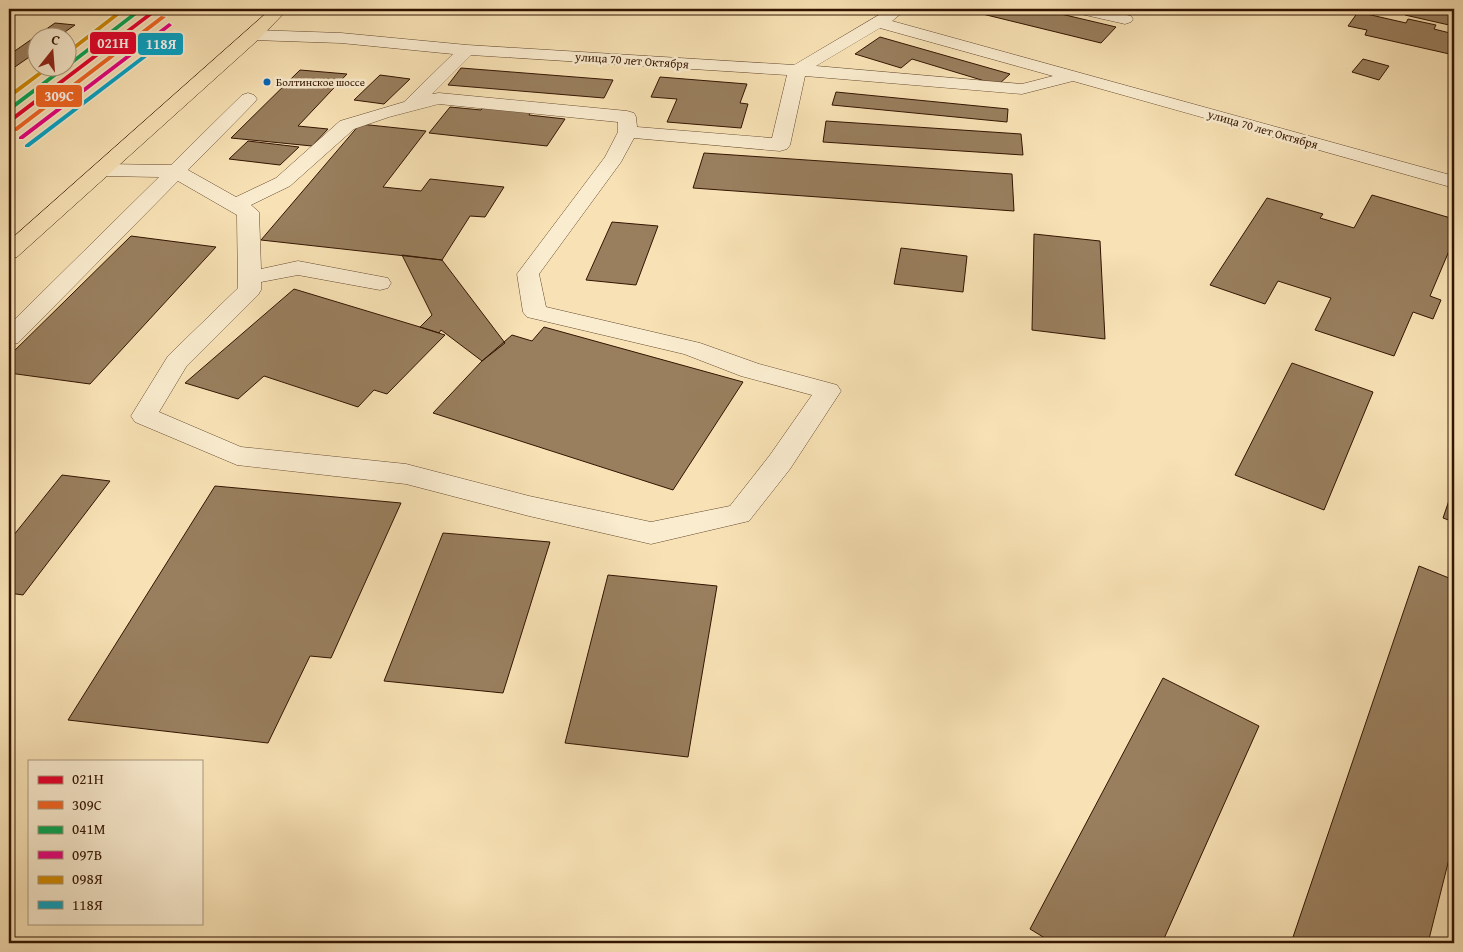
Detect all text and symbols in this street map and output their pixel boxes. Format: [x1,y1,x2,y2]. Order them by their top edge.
north arrow [28,28,78,78]
text: С [49,29,63,50]
line badge: 021Н [89,31,137,55]
line badge: 118Я [137,32,184,56]
text: 021Н [97,33,129,53]
text: 118Я [146,34,177,54]
street label: улица 70 лет Октября [574,47,689,72]
place label: Болтинское шоссе [276,74,365,90]
marker: Болтинское шоссе [262,77,272,87]
line badge: 309С [35,84,83,108]
text: 309С [44,86,74,106]
street label: улица 70 лет Октября [1205,105,1320,153]
legend [28,760,202,924]
text: 021Н [72,768,104,789]
text: 309С [72,794,102,815]
text: 041М [72,818,106,839]
text: 097В [72,844,102,865]
text: 098Я [72,868,103,889]
text: 118Я [72,894,103,915]

